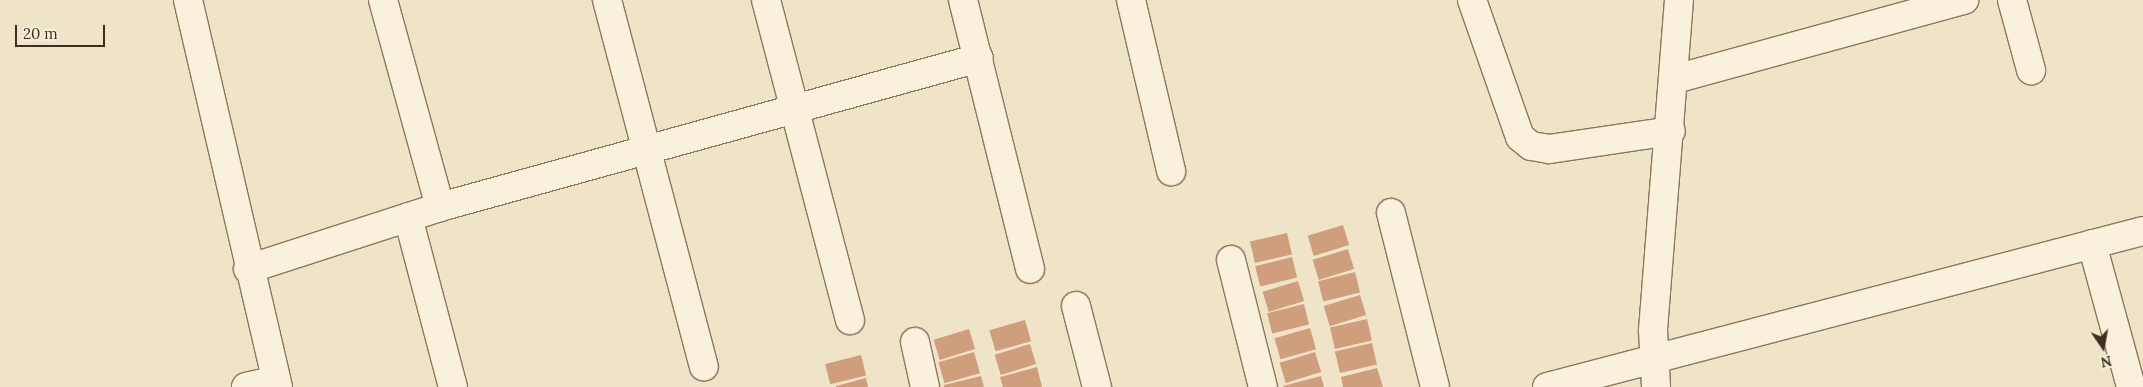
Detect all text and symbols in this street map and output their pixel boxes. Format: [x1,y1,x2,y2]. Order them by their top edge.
scale bar [18,15,108,47]
text: 20 m [23,24,58,43]
north arrow [2078,322,2128,372]
text: N [2099,352,2113,372]

